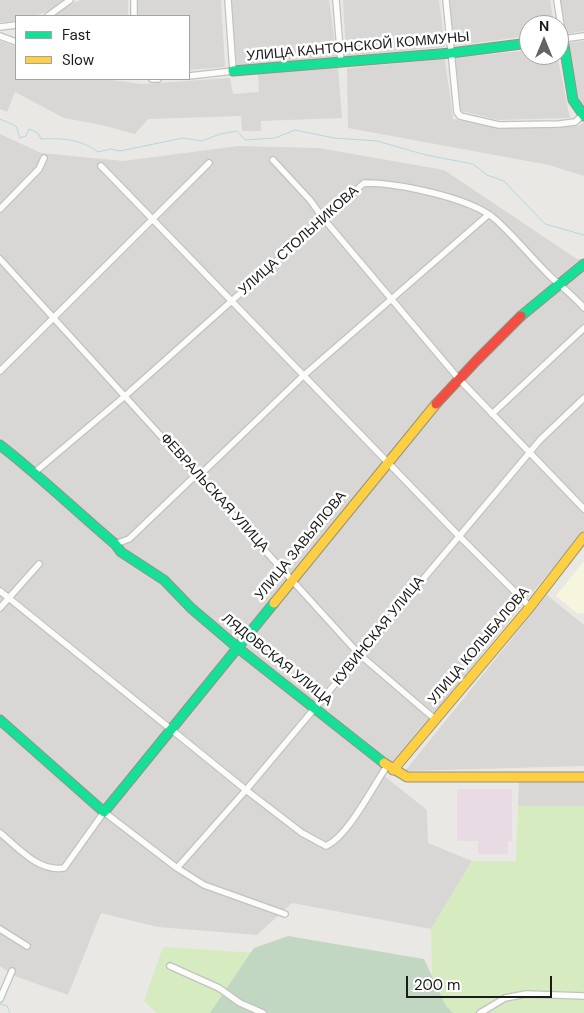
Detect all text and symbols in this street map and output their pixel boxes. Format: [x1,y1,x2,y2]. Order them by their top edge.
legend [15,15,190,80]
north arrow [519,15,569,65]
text: N [539,17,549,35]
text: Fast [62,25,91,45]
street label: УЛИЦА КАНТОНСКОЙ КОММУНЫ [246,29,470,65]
text: Slow [62,50,94,70]
street label: УЛИЦА СТОЛЬНИКОВА [236,183,362,299]
street label: ФЕВРАЛЬСКАЯ УЛИЦА [156,430,272,556]
street label: УЛИЦА ЗАВЬЯЛОВА [252,488,350,604]
street label: КУВИНСКАЯ УЛИЦА [330,573,428,689]
street label: УЛИЦА КОЛЫБАЛОВА [425,584,533,708]
street label: ЛЯДОВСКАЯ УЛИЦА [218,610,336,710]
scale bar [409,966,555,998]
text: 200 m [414,975,460,995]

